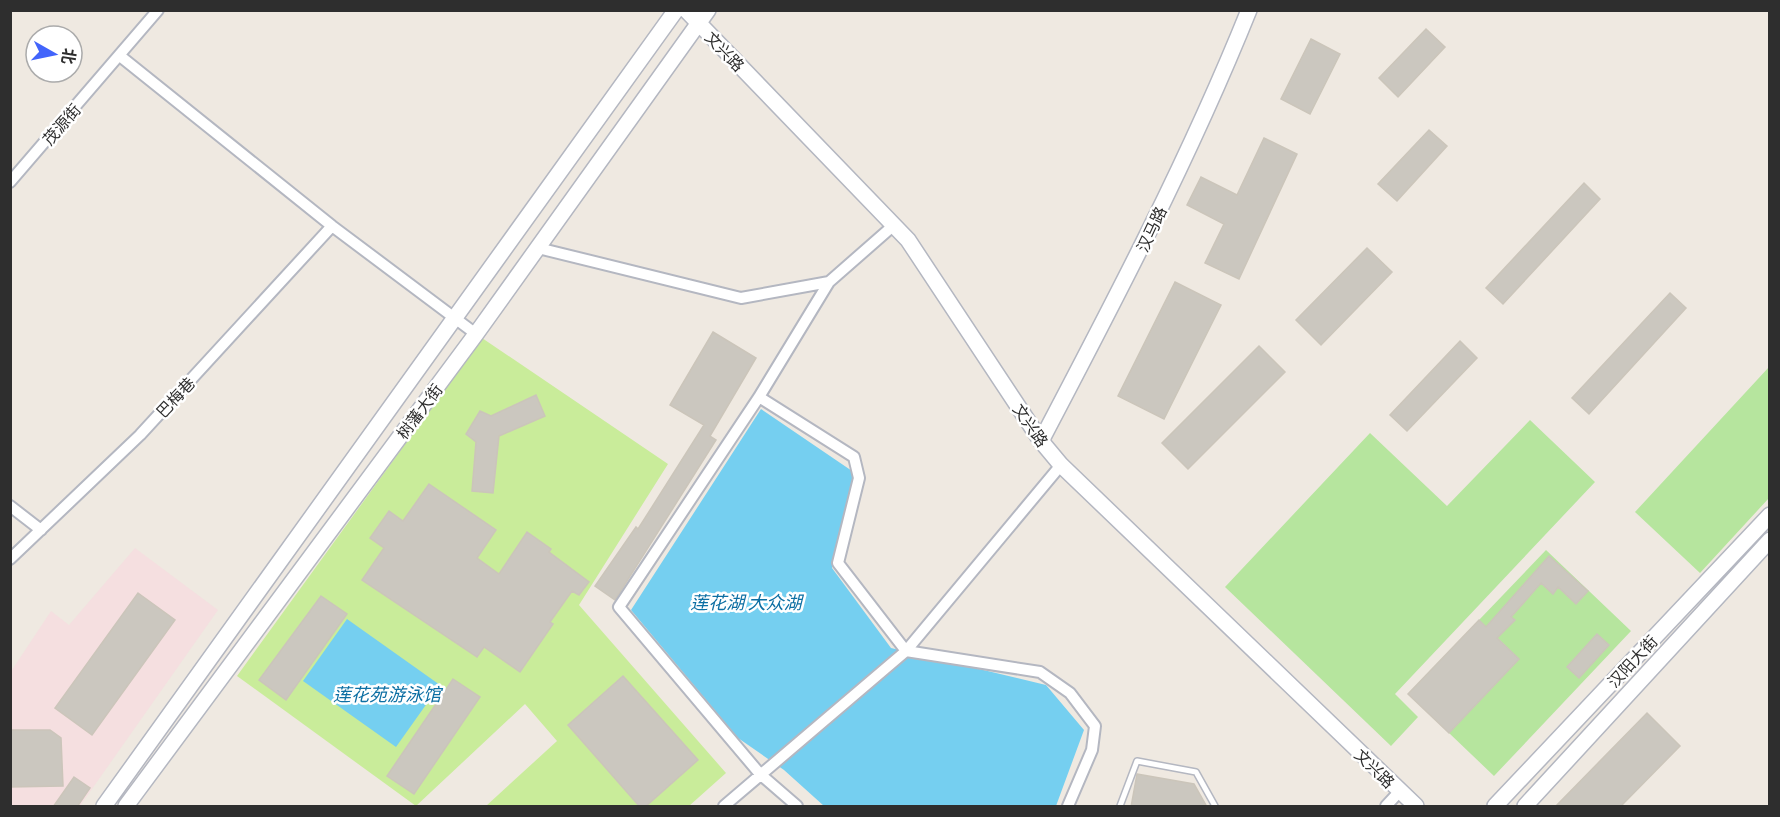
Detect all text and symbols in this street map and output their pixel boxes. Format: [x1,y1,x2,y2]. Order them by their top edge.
north arrow [24,24,84,84]
street label: 文兴路 [701,27,749,75]
text: 北 [59,47,80,66]
street label: 茂源街 [38,100,84,148]
street label: 汉马路 [1132,203,1170,255]
street label: 巴梅巷 [152,373,198,421]
street label: 树藩大街 [392,380,446,442]
street label: 文兴路 [1009,400,1053,450]
water label: 莲花湖 大众湖 [690,591,805,613]
street label: 汉阳大街 [1603,631,1661,691]
water label: 莲花苑游泳馆 [333,683,444,705]
street label: 文兴路 [1351,744,1399,792]

